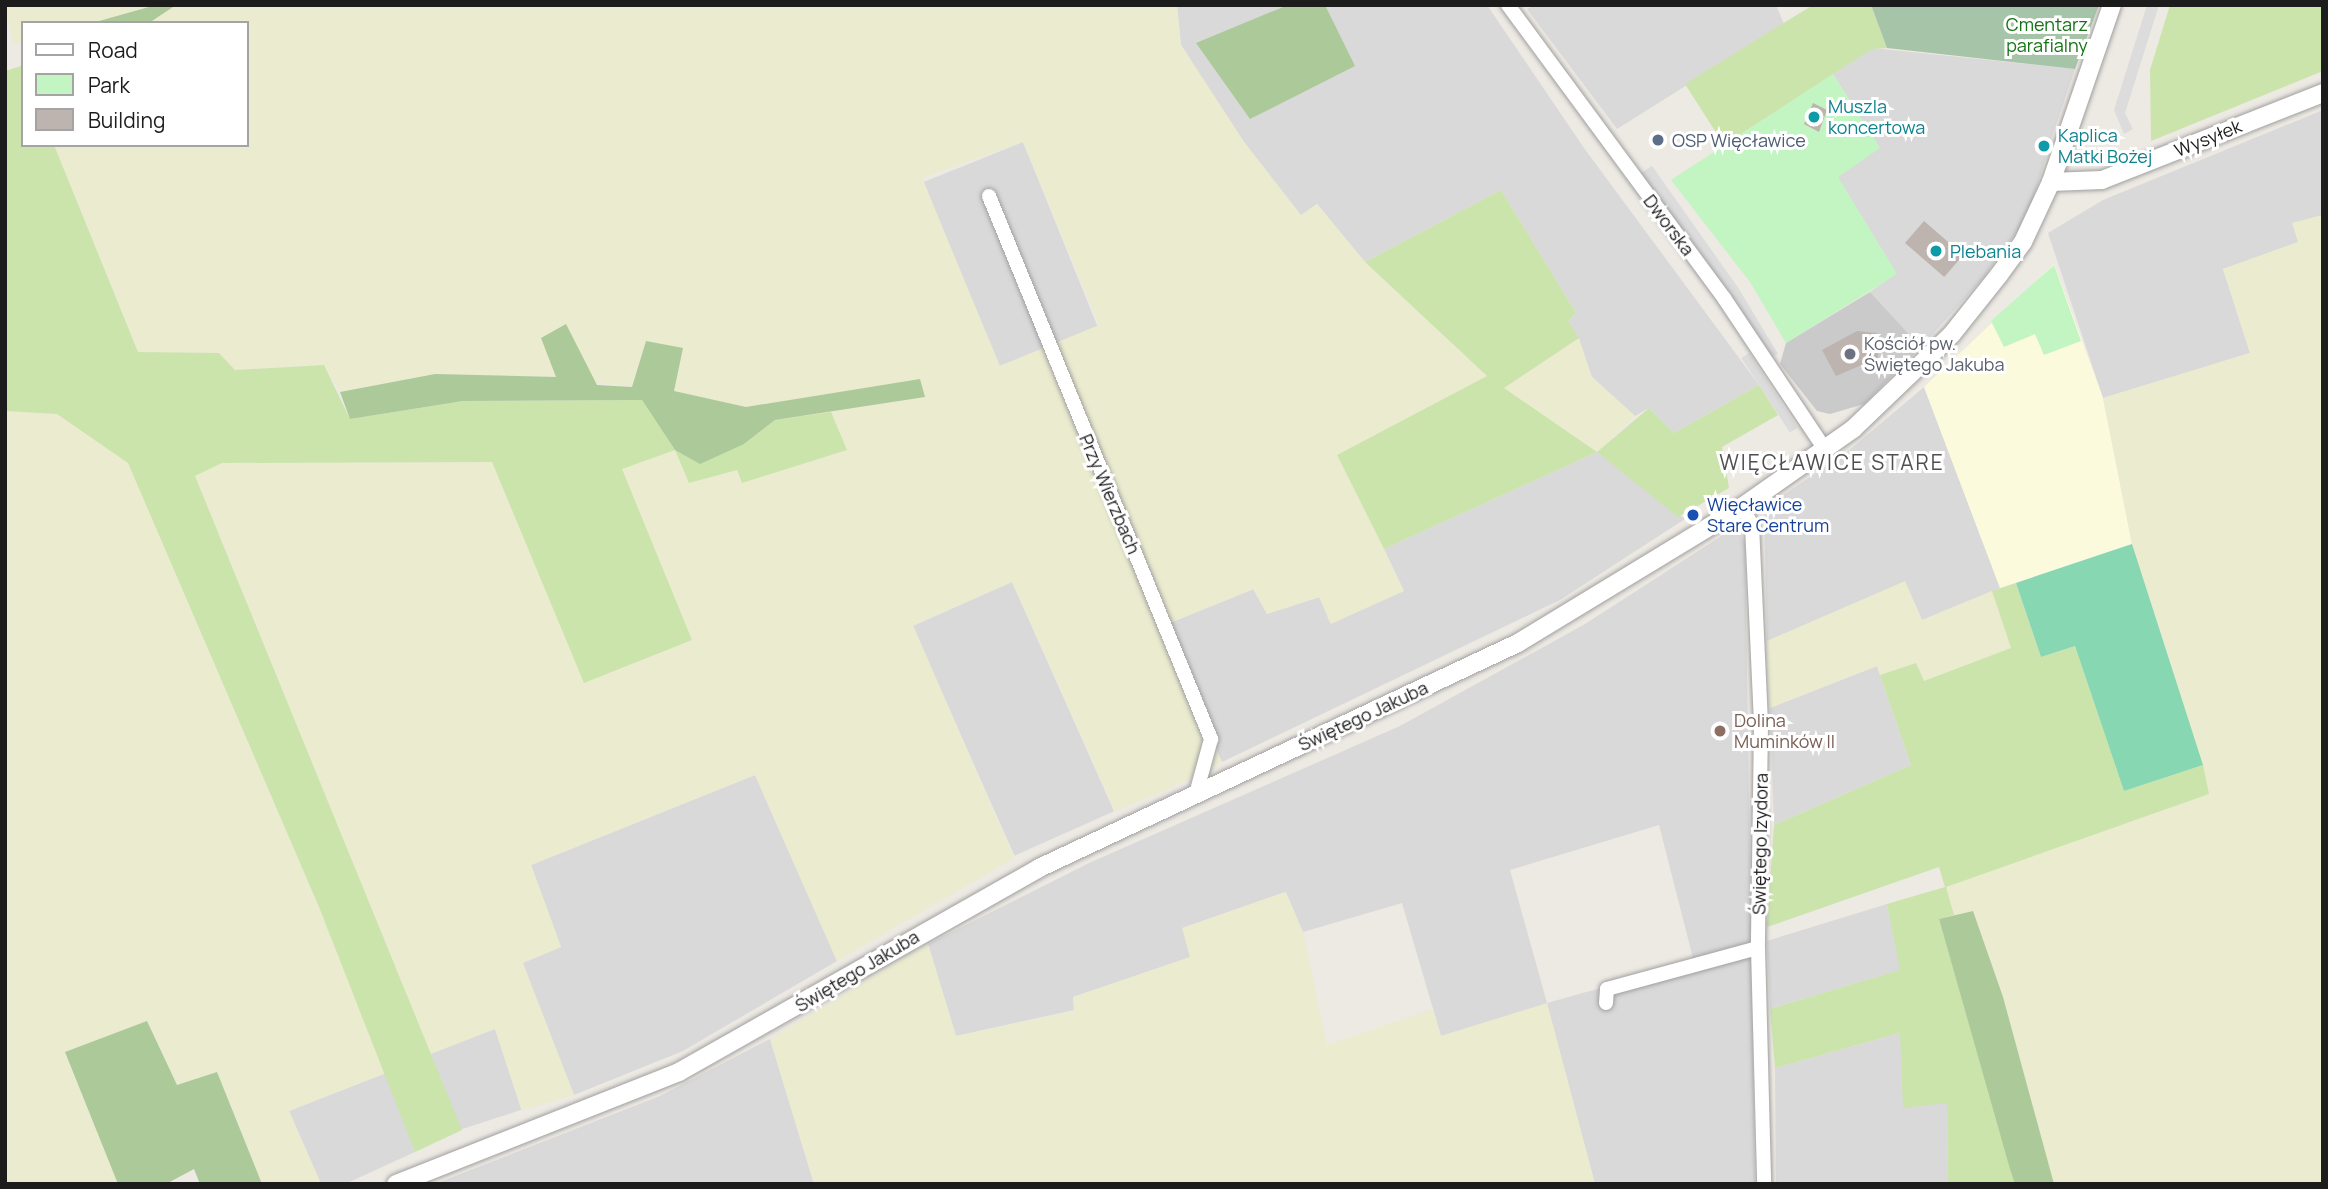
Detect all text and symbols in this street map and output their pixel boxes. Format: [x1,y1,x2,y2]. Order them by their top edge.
park label: Cmentarz parafialny [2006,14,2088,56]
legend [21,21,248,147]
text: Road [88,36,138,64]
text: Park [88,71,130,99]
place label: Muszla koncertowa [1828,96,1925,138]
text: Building [88,106,165,134]
marker: Muszla koncertowa [1806,109,1822,125]
street label: Wysyłek [2171,115,2245,161]
place label: Kaplica Matki Bożej [2058,125,2152,168]
place label: OSP Więcławice [1672,129,1806,151]
marker: OSP Więcławice [1650,132,1666,148]
marker: Kaplica Matki Bożej [2036,138,2052,154]
street label: Dworska [1639,190,1699,260]
place label: Plebania [1950,240,2021,262]
marker: Plebania [1928,243,1944,259]
place label: Kościół pw. Świętego Jakuba [1864,333,2005,376]
marker: Kościół pw. Świętego Jakuba [1842,346,1858,362]
street label: Przy Wierzbach [1075,431,1145,557]
district label: WIĘCŁAWICE STARE [1721,449,1943,475]
place label: Więcławice Stare Centrum [1707,494,1829,536]
marker: Więcławice Stare Centrum [1685,507,1701,523]
street label: Świętego Jakuba [1295,677,1431,755]
place label: Dolina Muminków II [1734,710,1835,752]
marker: Dolina Muminków II [1712,723,1728,739]
street label: Świętego Izydora [1748,773,1772,915]
street label: Świętego Jakuba [791,926,923,1016]

